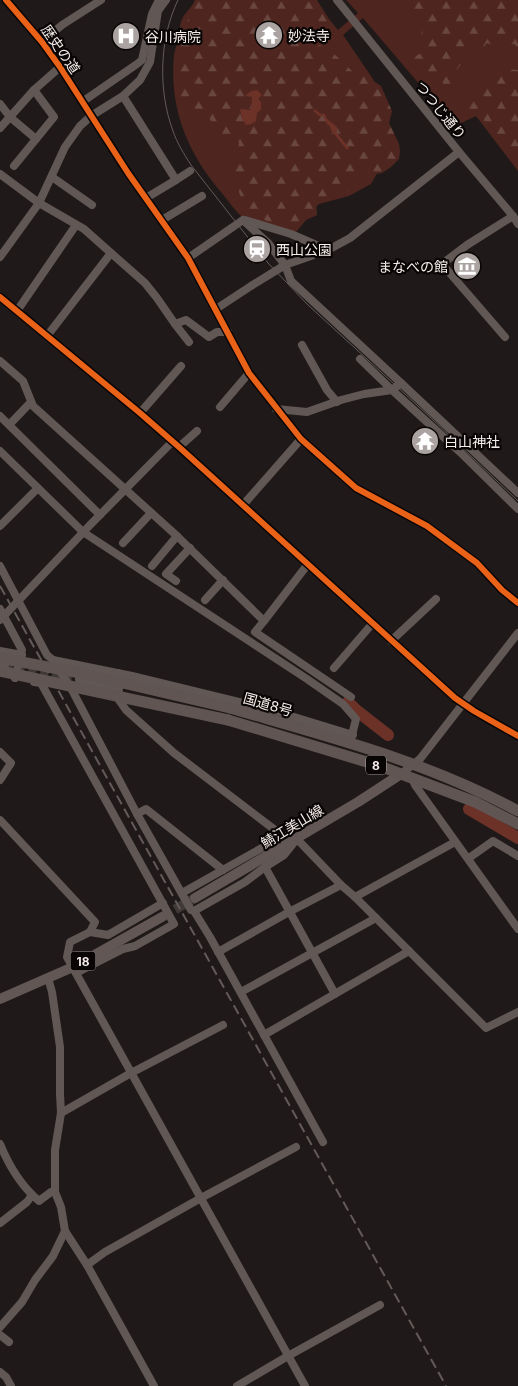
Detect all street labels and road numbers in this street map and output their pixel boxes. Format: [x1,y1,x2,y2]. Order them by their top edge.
street label: 歴史の道 [38,21,84,77]
street label: つつじ通り [412,77,470,143]
street label: 国道8号 [241,689,295,719]
road number: 8 [366,756,386,774]
street label: 鯖江美山線 [258,801,326,851]
road number: 18 [70,951,96,970]

